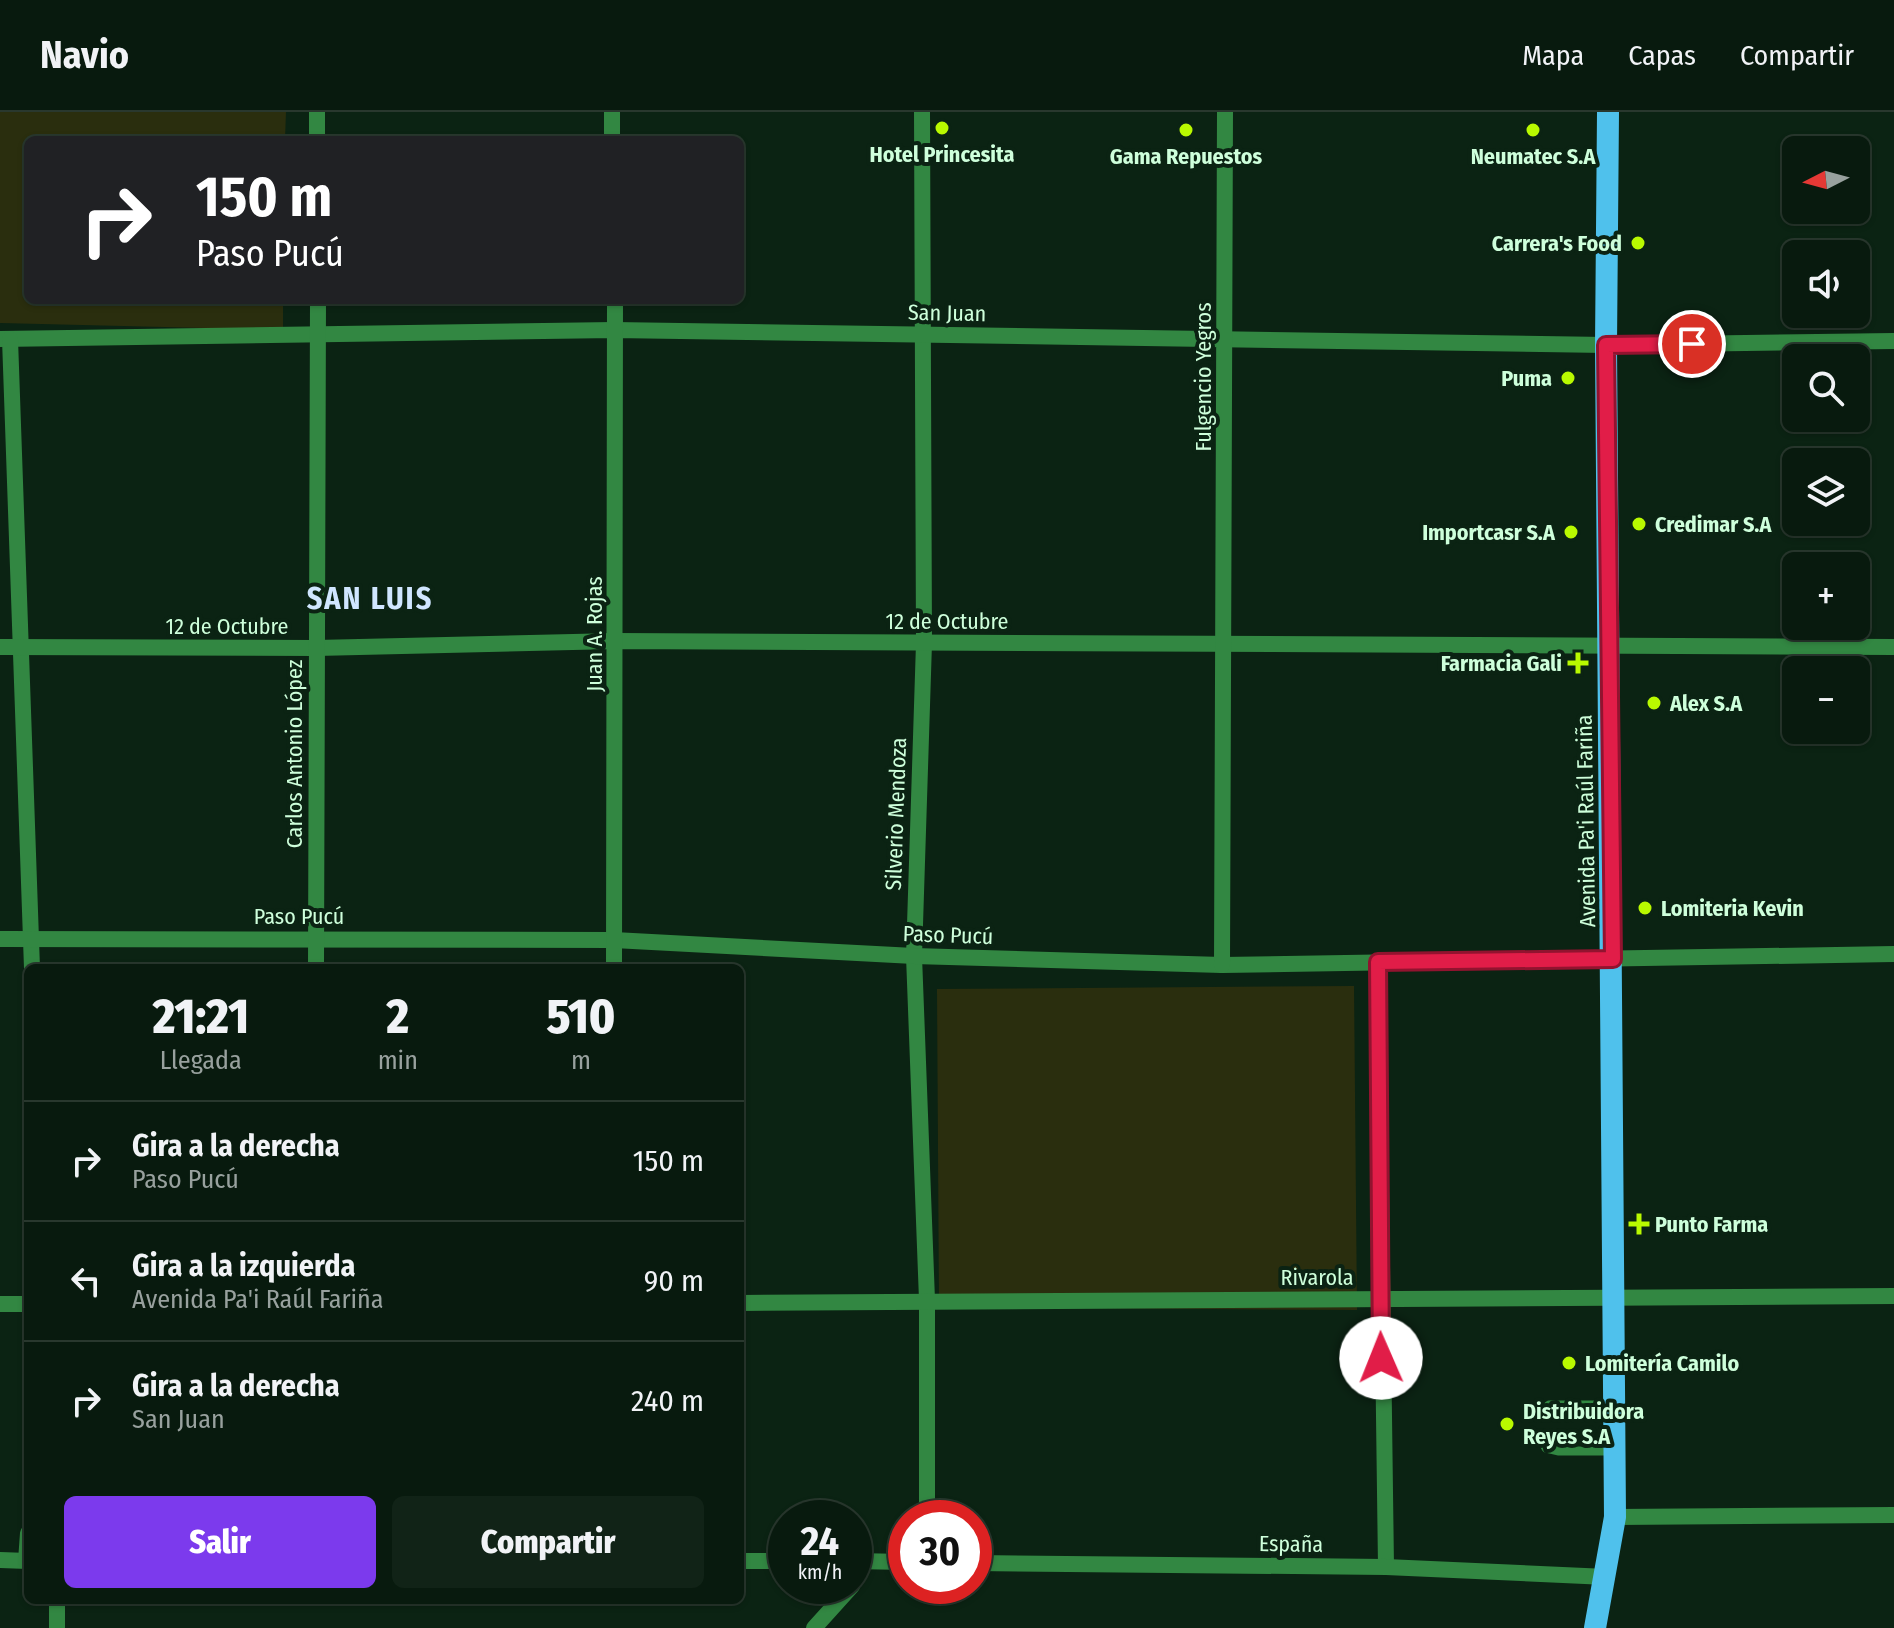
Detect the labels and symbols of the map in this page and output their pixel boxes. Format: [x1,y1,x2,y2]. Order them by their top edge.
marker: Hotel Princesita [933,119,951,137]
marker: Gama Repuestos [1177,121,1195,139]
marker: Neumatec S.A [1524,121,1542,139]
north arrow [1782,136,1870,224]
place label: Hotel Princesita [870,141,1015,168]
place label: Gama Repuestos [1110,143,1263,170]
place label: Neumatec S.A [1471,143,1596,170]
place label: Carrera's Food [1492,230,1622,257]
marker: Carrera's Food [1629,234,1647,252]
street label: San Juan [908,299,986,327]
street label: Fulgencio Yegros [1190,302,1217,452]
pin [1658,310,1726,378]
place label: Puma [1501,365,1552,392]
marker: Puma [1559,369,1577,387]
place label: Credimar S.A [1655,511,1773,538]
marker: Credimar S.A [1630,515,1648,533]
place label: Importcasr S.A [1422,519,1556,546]
marker: Importcasr S.A [1562,523,1580,541]
street label: Juan A. Rojas [581,576,608,692]
district label: SAN LUIS [307,581,433,617]
street label: 12 de Octubre [886,608,1008,635]
street label: 12 de Octubre [166,613,288,640]
place label: Farmacia Gali [1441,650,1562,677]
marker: Farmacia Gali [1569,654,1587,672]
street label: Carlos Antonio López [281,659,308,848]
place label: Alex S.A [1669,690,1743,717]
marker: Alex S.A [1645,694,1663,712]
street label: Avenida Pa'i Raúl Fariña [1571,714,1601,928]
street label: Silverio Mendoza [880,737,912,891]
place label: Lomiteria Kevin [1661,895,1804,922]
marker: Lomiteria Kevin [1636,899,1654,917]
street label: Paso Pucú [254,903,344,930]
street label: Paso Pucú [902,920,994,950]
place label: Punto Farma [1655,1211,1768,1238]
marker: Punto Farma [1630,1215,1648,1233]
street label: Rivarola [1281,1264,1353,1291]
position arrow [1339,1316,1423,1400]
place label: Lomitería Camilo [1585,1350,1739,1377]
marker: Lomitería Camilo [1560,1354,1578,1372]
place label: Distribuidora Reyes S.A [1523,1398,1644,1450]
marker: Distribuidora Reyes S.A [1498,1415,1516,1433]
speed limit sign: 30 [888,1500,992,1604]
street label: España [1259,1530,1323,1558]

